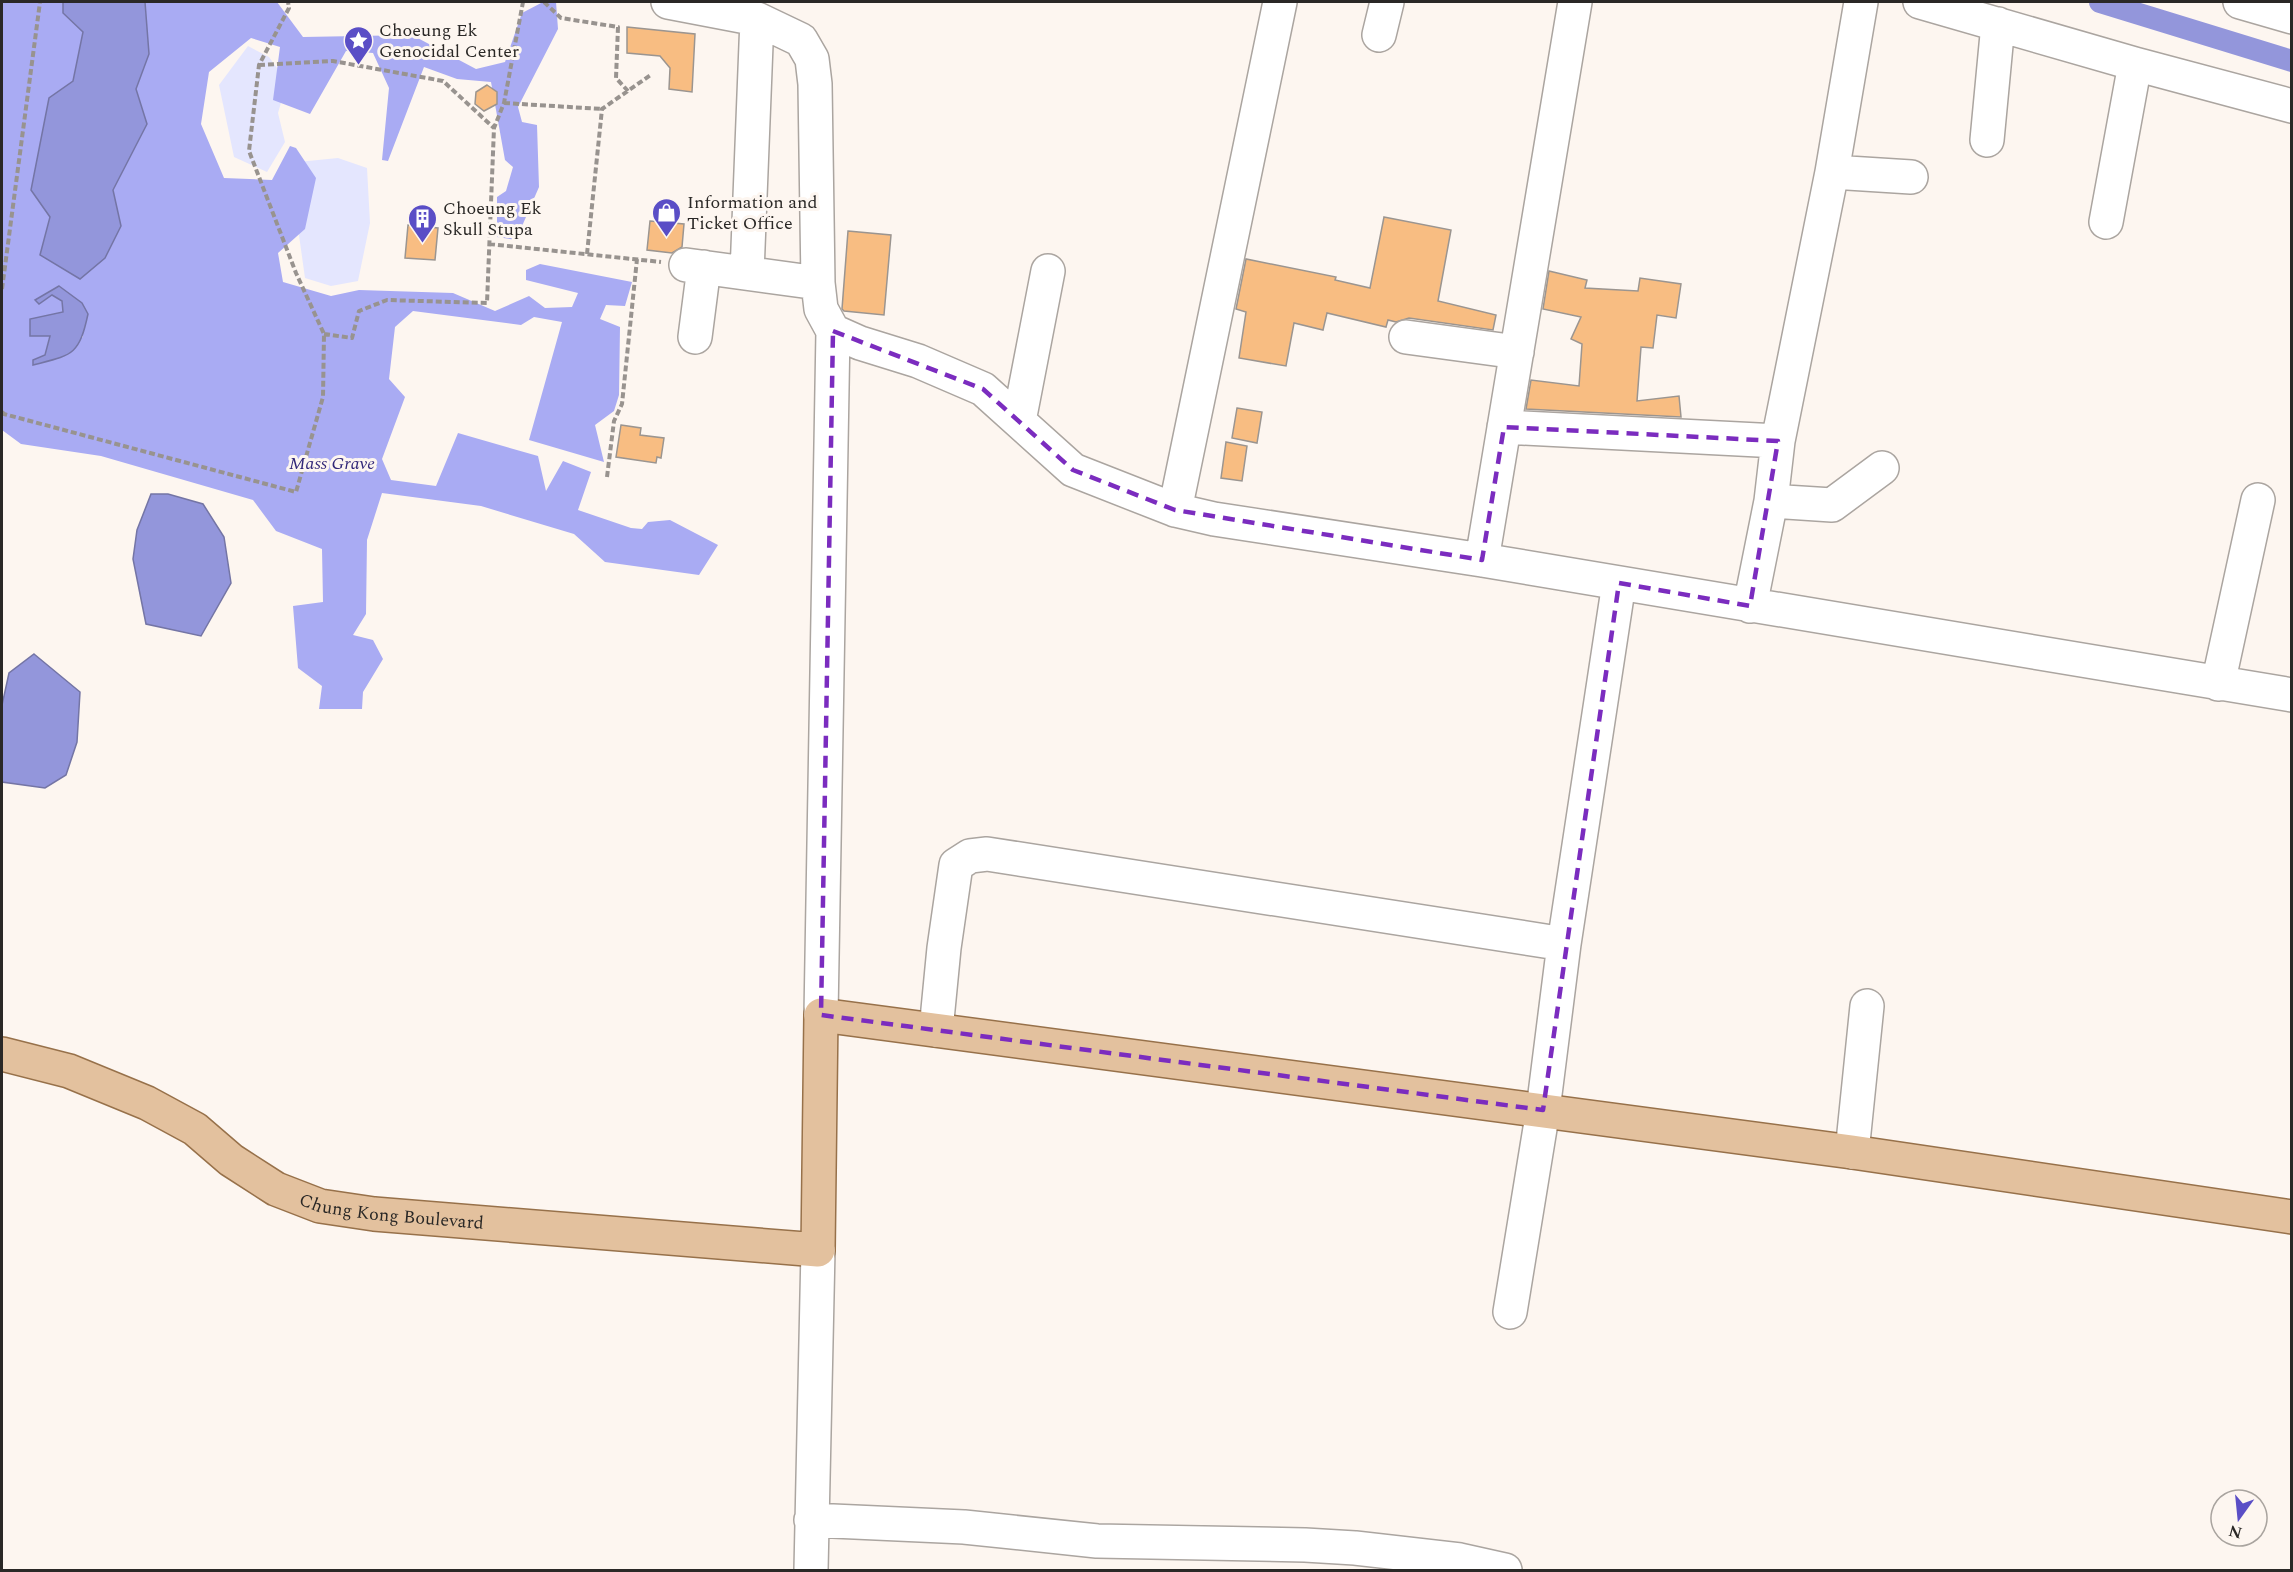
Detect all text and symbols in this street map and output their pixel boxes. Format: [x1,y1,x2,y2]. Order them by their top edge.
place label: Choeung Ek Genocidal Center [379,17,519,65]
place icon: Choeung Ek Genocidal Center [342,24,374,66]
place label: Information and Ticket Office [687,189,818,237]
place label: Choeung Ek Skull Stupa [443,195,542,243]
shop icon: Information and Ticket Office [650,196,682,238]
building icon: Choeung Ek Skull Stupa [406,202,438,244]
park label: Mass Grave [289,450,375,477]
street label: Chung Kong Boulevard [295,1186,485,1236]
north arrow [2209,1488,2269,1548]
text: N [2226,1518,2245,1545]

